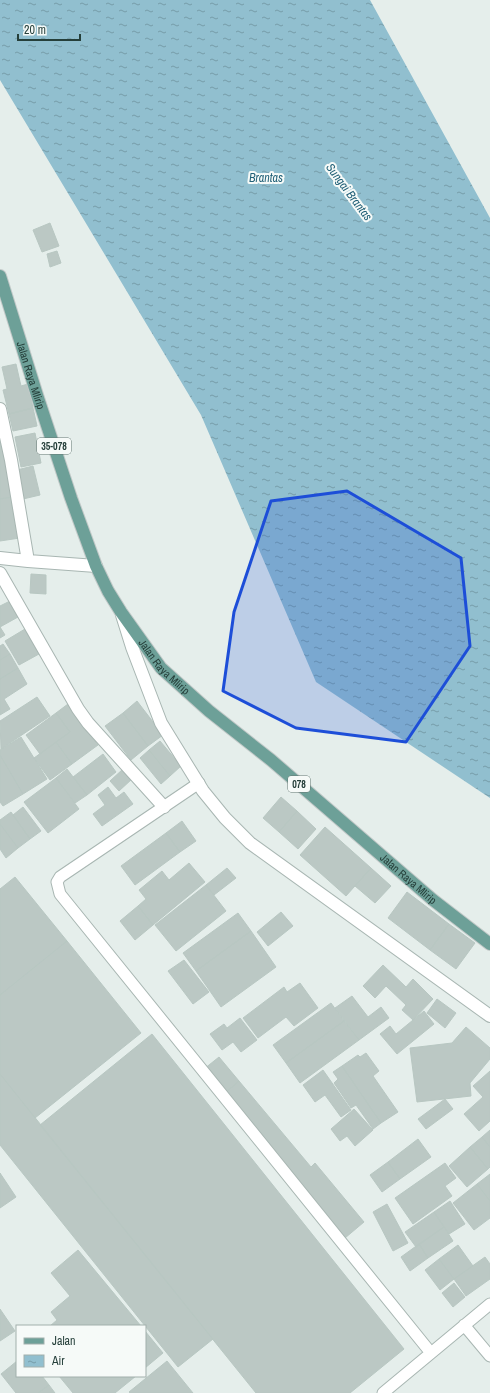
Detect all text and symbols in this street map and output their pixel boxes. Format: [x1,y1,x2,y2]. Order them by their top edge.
scale bar [18,16,80,42]
text: 20 m [24,22,46,38]
water label: Sungai Brantas [322,160,376,224]
water label: Brantas [249,170,283,186]
street label: Jalan Raya Mlirip [14,340,48,411]
road number: 35-078 [37,438,71,454]
street label: Jalan Raya Mlirip [136,636,193,697]
road number: 078 [288,776,310,792]
street label: Jalan Raya Mlirip [377,851,440,907]
legend [16,1325,146,1377]
text: Jalan [52,1333,76,1349]
text: Air [51,1353,65,1369]

